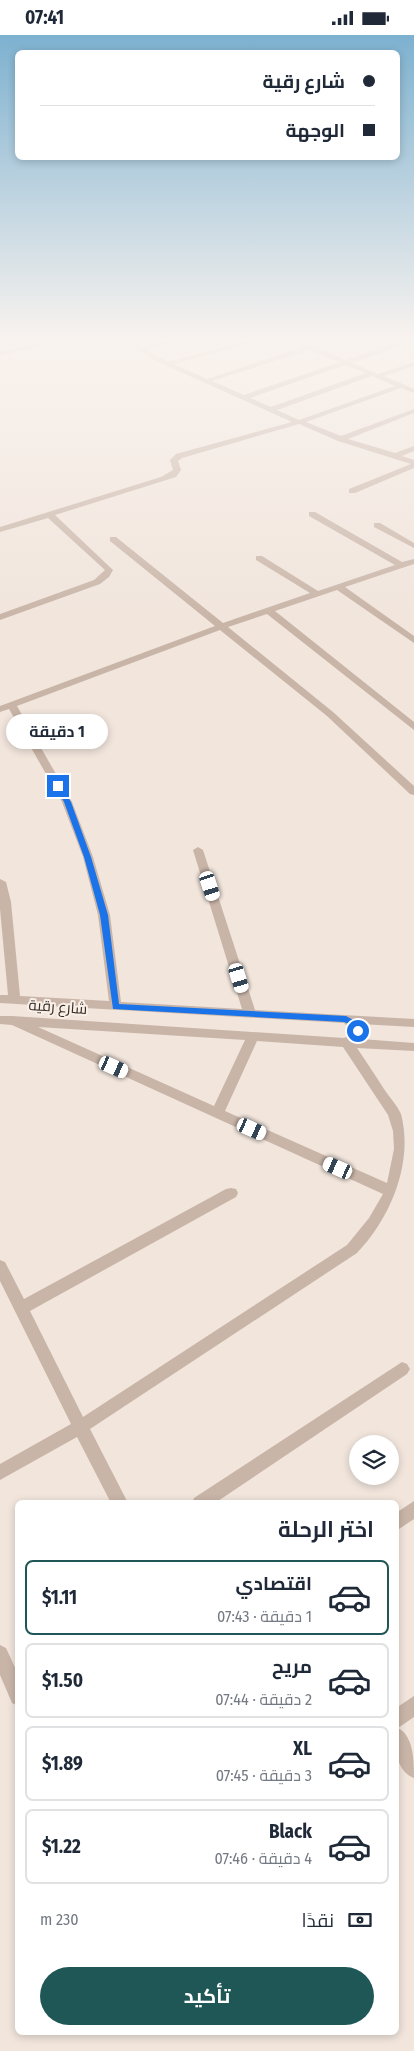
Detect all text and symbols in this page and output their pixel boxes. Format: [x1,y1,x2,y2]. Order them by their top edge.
text: 07:41 [25,6,64,29]
text: شارع رقية [263,70,345,93]
text: الوجهة [285,119,345,142]
callout: 1 دقيقة [7,713,109,749]
text: 1 دقيقة [29,722,85,741]
route end [47,775,69,797]
car [198,869,221,903]
car [227,961,250,995]
street label: شارع رقية [28,996,88,1020]
route start [347,1020,369,1042]
car [97,1054,130,1080]
car [235,1116,268,1142]
car [321,1155,354,1181]
map controls [349,1435,399,1485]
button: layers [349,1435,399,1485]
text: اختر الرحلة [278,1516,374,1543]
text: اقتصادي [236,1572,312,1595]
icon: car [327,1575,372,1620]
text: $1.11 [42,1586,77,1609]
text: 1 دقيقة · 07:43 [217,1607,312,1626]
text: مريح [272,1655,312,1678]
icon: car [327,1658,372,1703]
text: $1.50 [42,1669,83,1692]
text: 2 دقيقة · 07:44 [215,1690,312,1709]
text: XL [293,1737,312,1760]
icon: car [327,1741,372,1786]
text: $1.89 [42,1752,83,1775]
text: 3 دقيقة · 07:45 [216,1766,312,1785]
text: Black [269,1820,312,1843]
icon: car [327,1824,372,1869]
text: $1.22 [42,1835,81,1858]
text: 4 دقيقة · 07:46 [214,1849,312,1868]
icon: cash [346,1906,374,1934]
text: نقدًا [302,1909,334,1932]
text: 230 m [40,1910,79,1929]
button: تأكيد [40,1967,374,2025]

